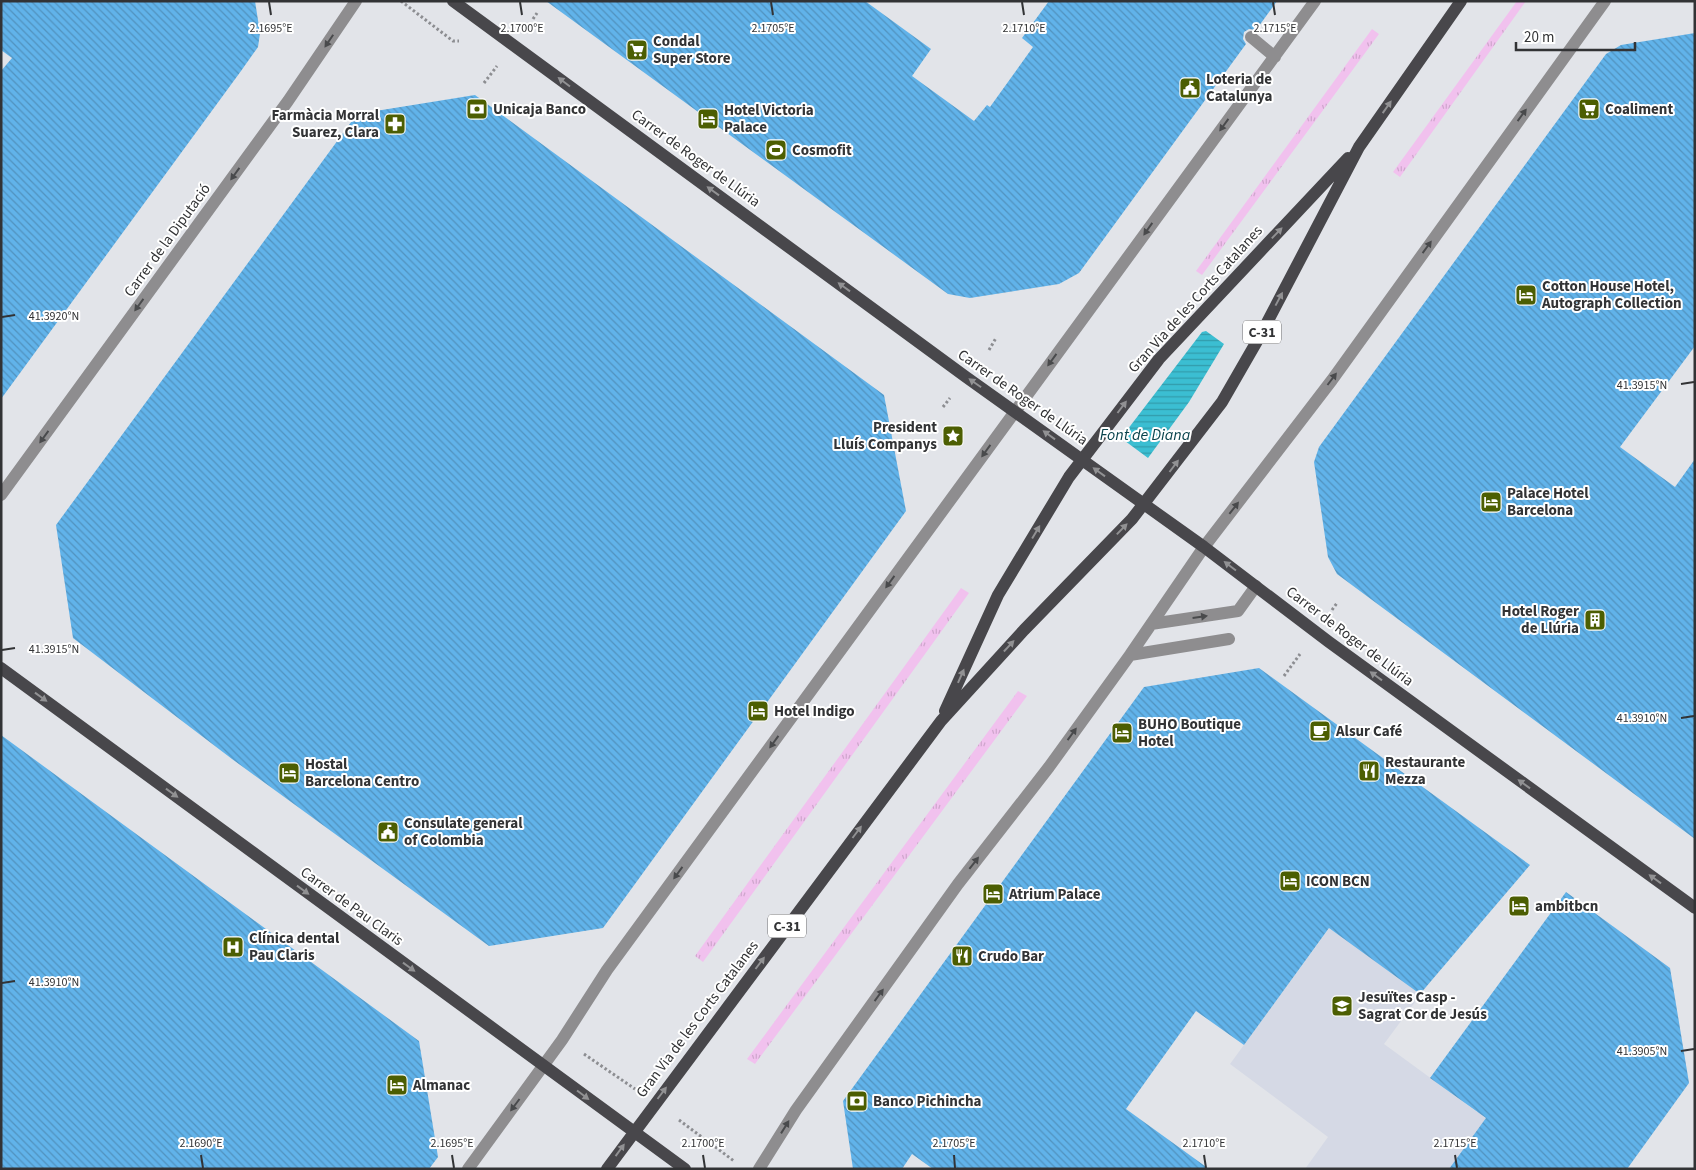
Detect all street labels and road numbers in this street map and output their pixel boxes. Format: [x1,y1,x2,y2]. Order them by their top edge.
street label: Carrer de Roger de Llúria [627,104,765,212]
street label: Carrer de la Diputació [119,179,216,301]
street label: Gran Via de les Corts Catalanes [1123,221,1267,378]
road number: C-31 [1243,321,1281,344]
street label: Carrer de Roger de Llúria [953,344,1092,450]
street label: Carrer de Roger de Llúria [1282,581,1418,691]
street label: Carrer de Pau Claris [296,862,407,951]
road number: C-31 [768,914,806,938]
street label: Gran Via de les Corts Catalanes [631,936,764,1102]

